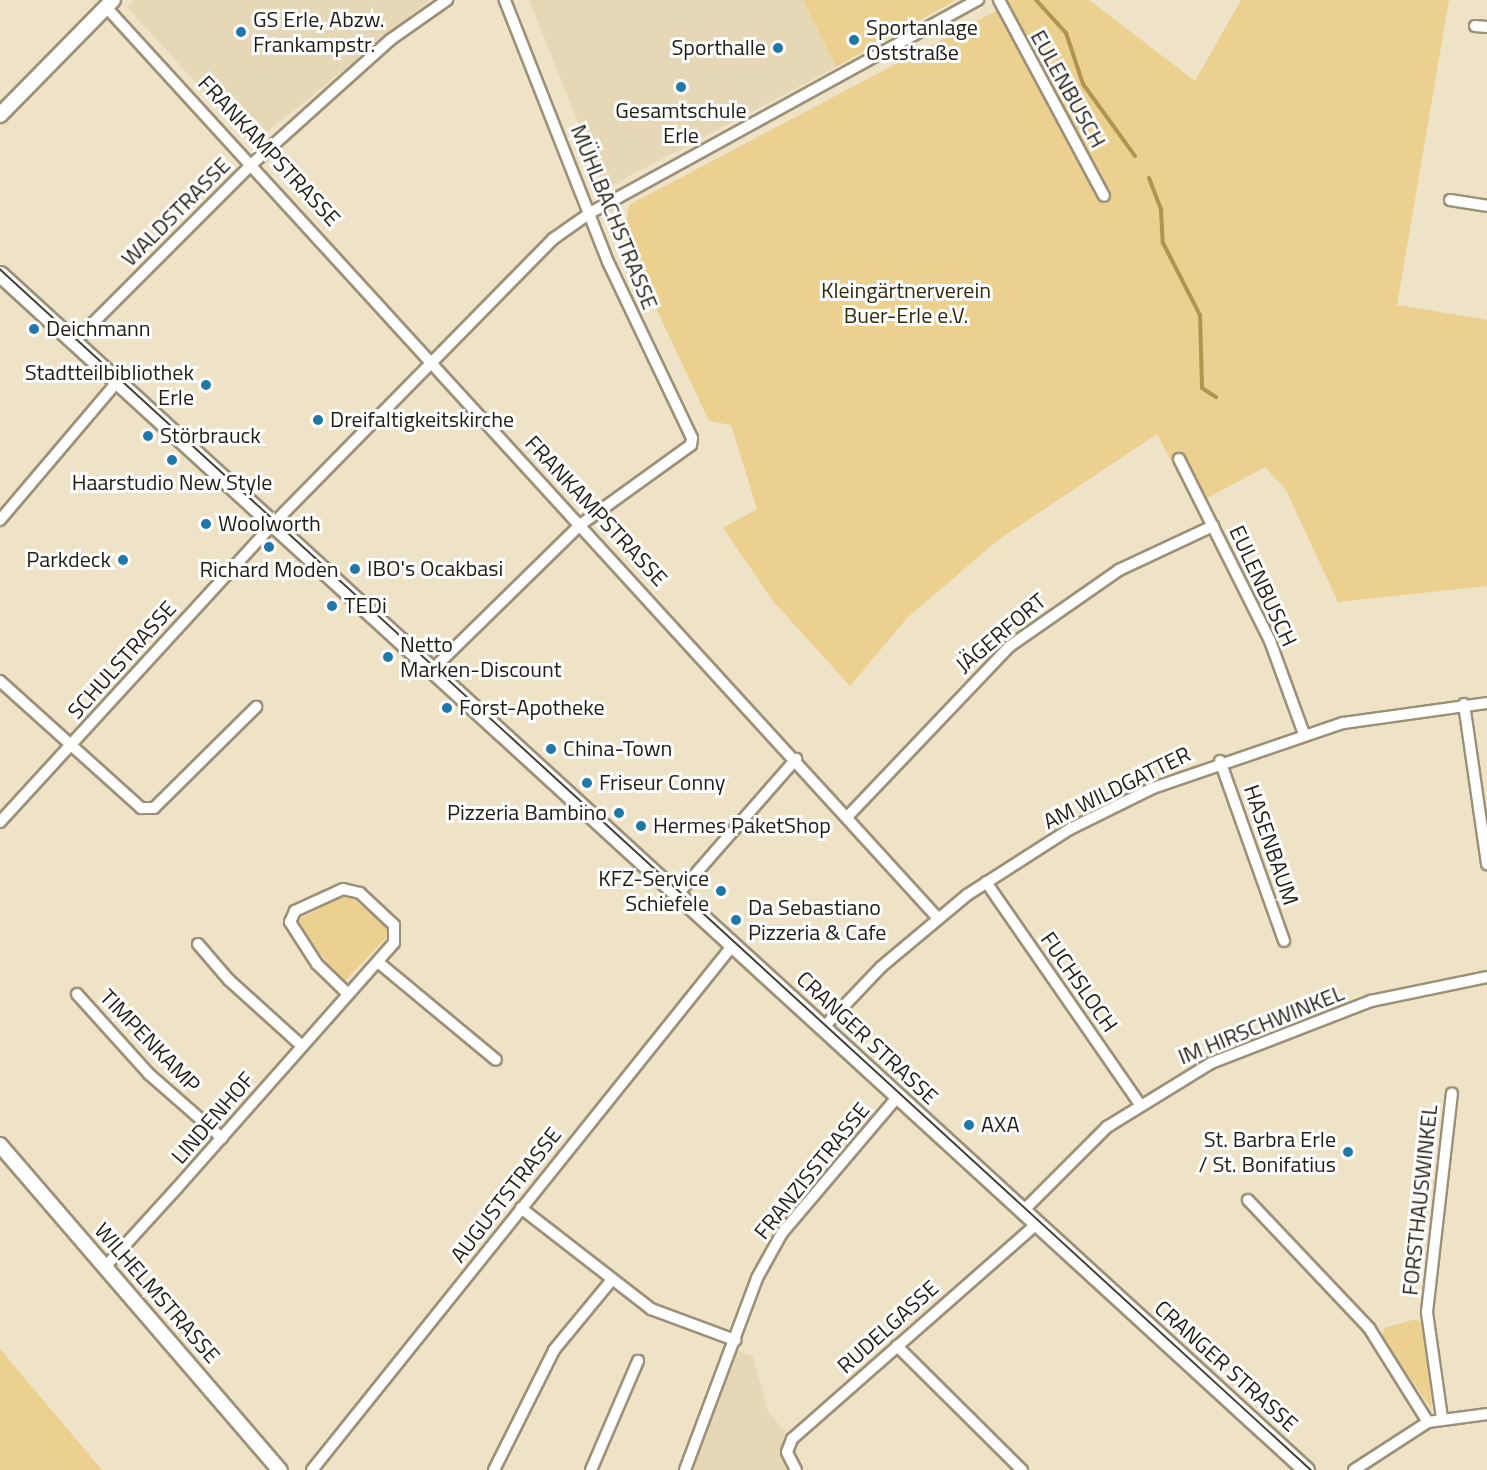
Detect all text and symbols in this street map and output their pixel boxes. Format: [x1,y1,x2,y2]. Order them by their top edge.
place label: GS Erle, Abzw. Frankampstr. [253,6,385,57]
place label: Sportanlage Oststraße [866,14,978,66]
marker: GS Erle, Abzw. Frankampstr. [234,25,248,39]
street label: EULENBUSCH [1025,26,1111,152]
marker: Sportanlage Oststraße [847,33,861,47]
place label: Sporthalle [671,35,766,61]
marker: Sporthalle [771,41,785,55]
street label: FRANKAMPSTRASSE [193,70,345,232]
marker: Gesamtschule Erle [674,80,688,94]
place label: Gesamtschule Erle [615,97,747,148]
street label: MÜHLBACHSTRASSE [565,121,663,313]
street label: WALDSTRASSE [116,152,236,272]
park label: Kleingärtnerverein Buer-Erle e.V. [821,277,991,328]
place label: Deichmann [46,316,151,342]
marker: Deichmann [27,322,41,336]
place label: Stadtteilbibliothek Erle [25,359,194,410]
marker: Stadtteilbibliothek Erle [199,378,213,392]
place label: Dreifaltigkeitskirche [330,407,514,433]
marker: Dreifaltigkeitskirche [311,413,325,427]
place label: Störbrauck [160,423,261,449]
marker: Störbrauck [141,429,155,443]
street label: FRANKAMPSTRASSE [520,430,672,592]
marker: Haarstudio New Style [165,453,179,467]
place label: Haarstudio New Style [72,470,272,496]
place label: Woolworth [218,511,321,537]
marker: Woolworth [199,517,213,531]
street label: EULENBUSCH [1223,521,1303,651]
marker: Richard Moden [262,540,276,554]
place label: Parkdeck [26,547,111,573]
marker: Parkdeck [116,553,130,567]
place label: IBO's Ocakbasi [367,556,503,582]
place label: Richard Moden [199,557,339,583]
marker: IBO's Ocakbasi [348,562,362,576]
street label: JÄGERFORT [951,588,1051,678]
place label: TEDi [344,593,387,619]
street label: SCHULSTRASSE [62,596,182,724]
marker: TEDi [325,599,339,613]
place label: Netto Marken-Discount [400,631,561,682]
marker: Netto Marken-Discount [381,650,395,664]
place label: Forst-Apotheke [459,695,605,721]
marker: Forst-Apotheke [440,701,454,715]
place label: China-Town [563,736,672,762]
street label: AM WILDGATTER [1039,741,1195,835]
marker: China-Town [544,742,558,756]
place label: Friseur Conny [599,770,725,796]
marker: Friseur Conny [580,776,594,790]
street label: HASENBAUM [1238,781,1304,909]
place label: Pizzeria Bambino [447,800,607,826]
marker: Pizzeria Bambino [612,806,626,820]
place label: Hermes PaketShop [653,813,831,839]
marker: Hermes PaketShop [634,819,648,833]
place label: KFZ-Service Schiefele [598,865,709,916]
marker: KFZ-Service Schiefele [714,884,728,898]
place label: Da Sebastiano Pizzeria & Cafe [748,894,886,945]
marker: Da Sebastiano Pizzeria & Cafe [729,913,743,927]
street label: FUCHSLOCH [1035,927,1123,1037]
street label: CRANGER STRASSE [791,966,943,1110]
street label: IM HIRSCHWINKEL [1174,980,1348,1070]
street label: TIMPENKAMP [94,984,206,1098]
street label: LINDENHOF [166,1067,260,1169]
street label: FRANZISSTRASSE [749,1097,875,1245]
street label: FORSTHAUSWINKEL [1397,1103,1443,1297]
place label: AXA [981,1112,1019,1138]
marker: AXA [962,1118,976,1132]
street label: AUGUSTSTRASSE [445,1122,567,1268]
place label: St. Barbra Erle / St. Bonifatius [1199,1126,1336,1178]
marker: St. Barbra Erle / St. Bonifatius [1341,1145,1355,1159]
street label: WILHELMSTRASSE [89,1217,225,1369]
street label: RUDELGASSE [832,1275,944,1379]
street label: CRANGER STRASSE [1149,1295,1303,1437]

